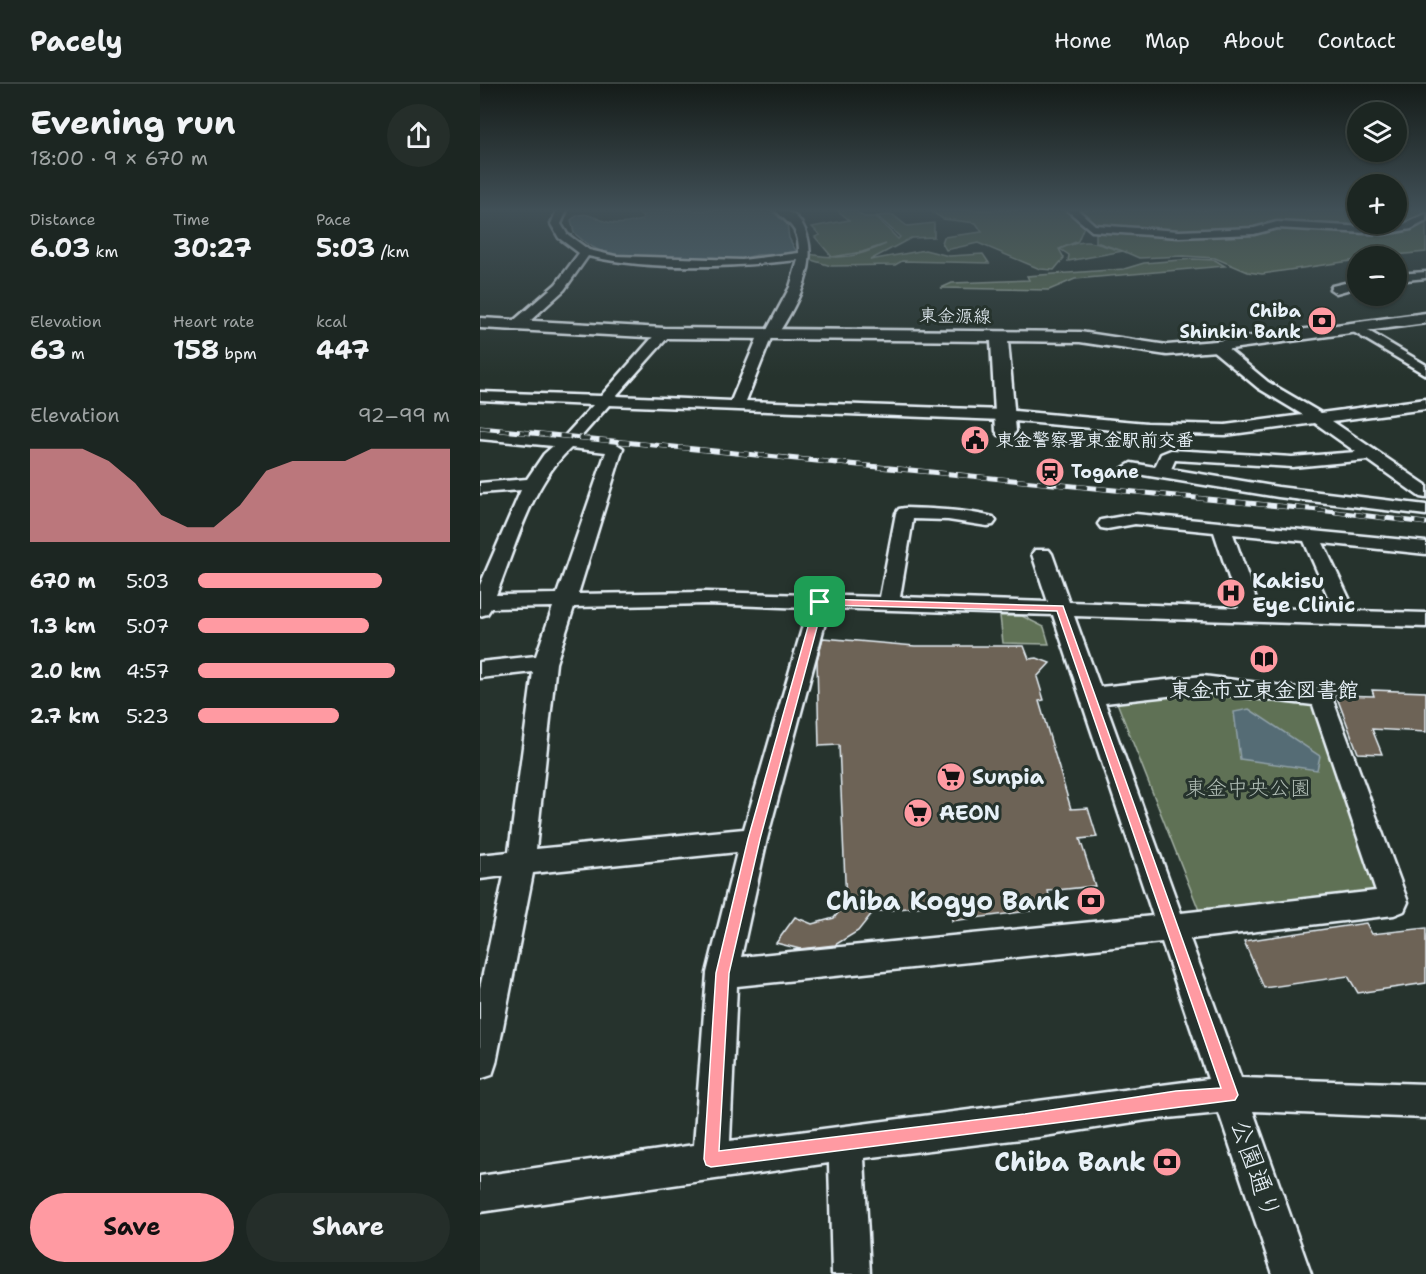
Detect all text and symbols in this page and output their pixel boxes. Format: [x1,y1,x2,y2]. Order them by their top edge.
text: Pacely [30,22,123,60]
text: Home [1054,27,1112,55]
text: Map [1145,27,1190,55]
text: About [1223,27,1284,55]
text: Contact [1317,27,1396,55]
text: Evening run [30,100,236,145]
map controls [1347,102,1407,306]
button: layers [1347,102,1407,162]
button: share [387,104,450,167]
text: 18:00 · 9 × 670 m [30,145,208,171]
button: + [1347,174,1407,234]
text: Distance [30,209,96,230]
text: Time [173,209,210,230]
text: Pace [316,209,351,230]
text: 6.03 [30,230,90,265]
text: 30:27 [173,230,252,265]
text: 5:03 [316,230,375,265]
text: km [90,241,118,262]
text: /km [375,241,409,262]
button: − [1347,246,1407,306]
place label: Chiba Shinkin Bank [1179,299,1302,344]
street label: 東金源線 [919,303,991,329]
bank icon: Chiba Shinkin Bank [1306,305,1338,337]
text: Elevation [30,311,102,332]
text: Heart rate [173,311,255,332]
text: kcal [316,311,347,332]
text: 63 [30,332,66,367]
text: 158 [173,332,219,367]
text: 447 [316,332,369,367]
text: m [66,343,85,364]
text: bpm [219,343,257,364]
text: Elevation [30,402,120,428]
text: 92–99 m [358,402,450,428]
public building icon: 東金警察署東金駅前交番 [959,424,991,456]
place label: 東金警察署東金駅前交番 [996,428,1194,452]
station icon: Togane [1034,456,1066,488]
place label: Togane [1071,460,1139,484]
place label: Kakisu Eye Clinic [1252,567,1355,619]
text: 670 m [30,568,96,594]
text: 5:03 [126,568,169,594]
pin [794,576,845,627]
hospital icon: Kakisu Eye Clinic [1215,577,1247,609]
icon: arrive [803,585,836,618]
text: 1.3 km [30,613,96,639]
text: 5:07 [126,613,169,639]
library icon: 東金市立東金図書館 [1248,643,1280,675]
text: 2.0 km [30,658,101,684]
text: 4:57 [126,658,169,684]
place label: 東金市立東金図書館 [1170,676,1359,704]
text: 2.7 km [30,703,99,729]
text: 5:23 [126,703,169,729]
supermarket icon: Sunpia [935,761,967,793]
place label: Sunpia [972,763,1045,791]
park label: 東金中央公園 [1185,774,1311,802]
supermarket icon: AEON [902,797,934,829]
place label: AEON [939,799,1000,827]
place label: Chiba Kogyo Bank [826,883,1070,918]
bank icon: Chiba Kogyo Bank [1075,885,1107,917]
street label: 公園通り [1223,1114,1290,1224]
place label: Chiba Bank [994,1144,1146,1179]
bank icon: Chiba Bank [1151,1146,1183,1178]
button: Save [30,1193,234,1262]
button: Share [246,1193,450,1262]

